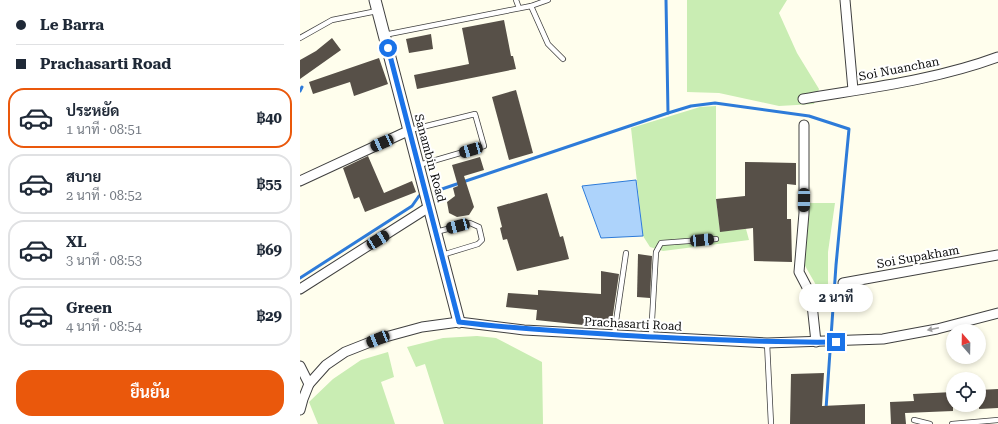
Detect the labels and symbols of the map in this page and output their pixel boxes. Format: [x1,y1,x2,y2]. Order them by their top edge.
route start [379,39,397,57]
street label: Soi Nuanchan [858,54,941,84]
street label: Sanambin Road [411,112,449,204]
car [369,133,395,153]
car [458,141,484,159]
car [798,188,810,212]
car [445,217,471,235]
car [365,229,391,251]
car [690,233,714,247]
street label: Soi Supakham [876,243,960,271]
callout: 2 นาที [799,284,873,312]
street label: Prachasarti Road [584,314,683,334]
north arrow [946,324,986,364]
one-way arrow [927,327,939,333]
car [365,329,391,349]
route end [827,333,845,351]

